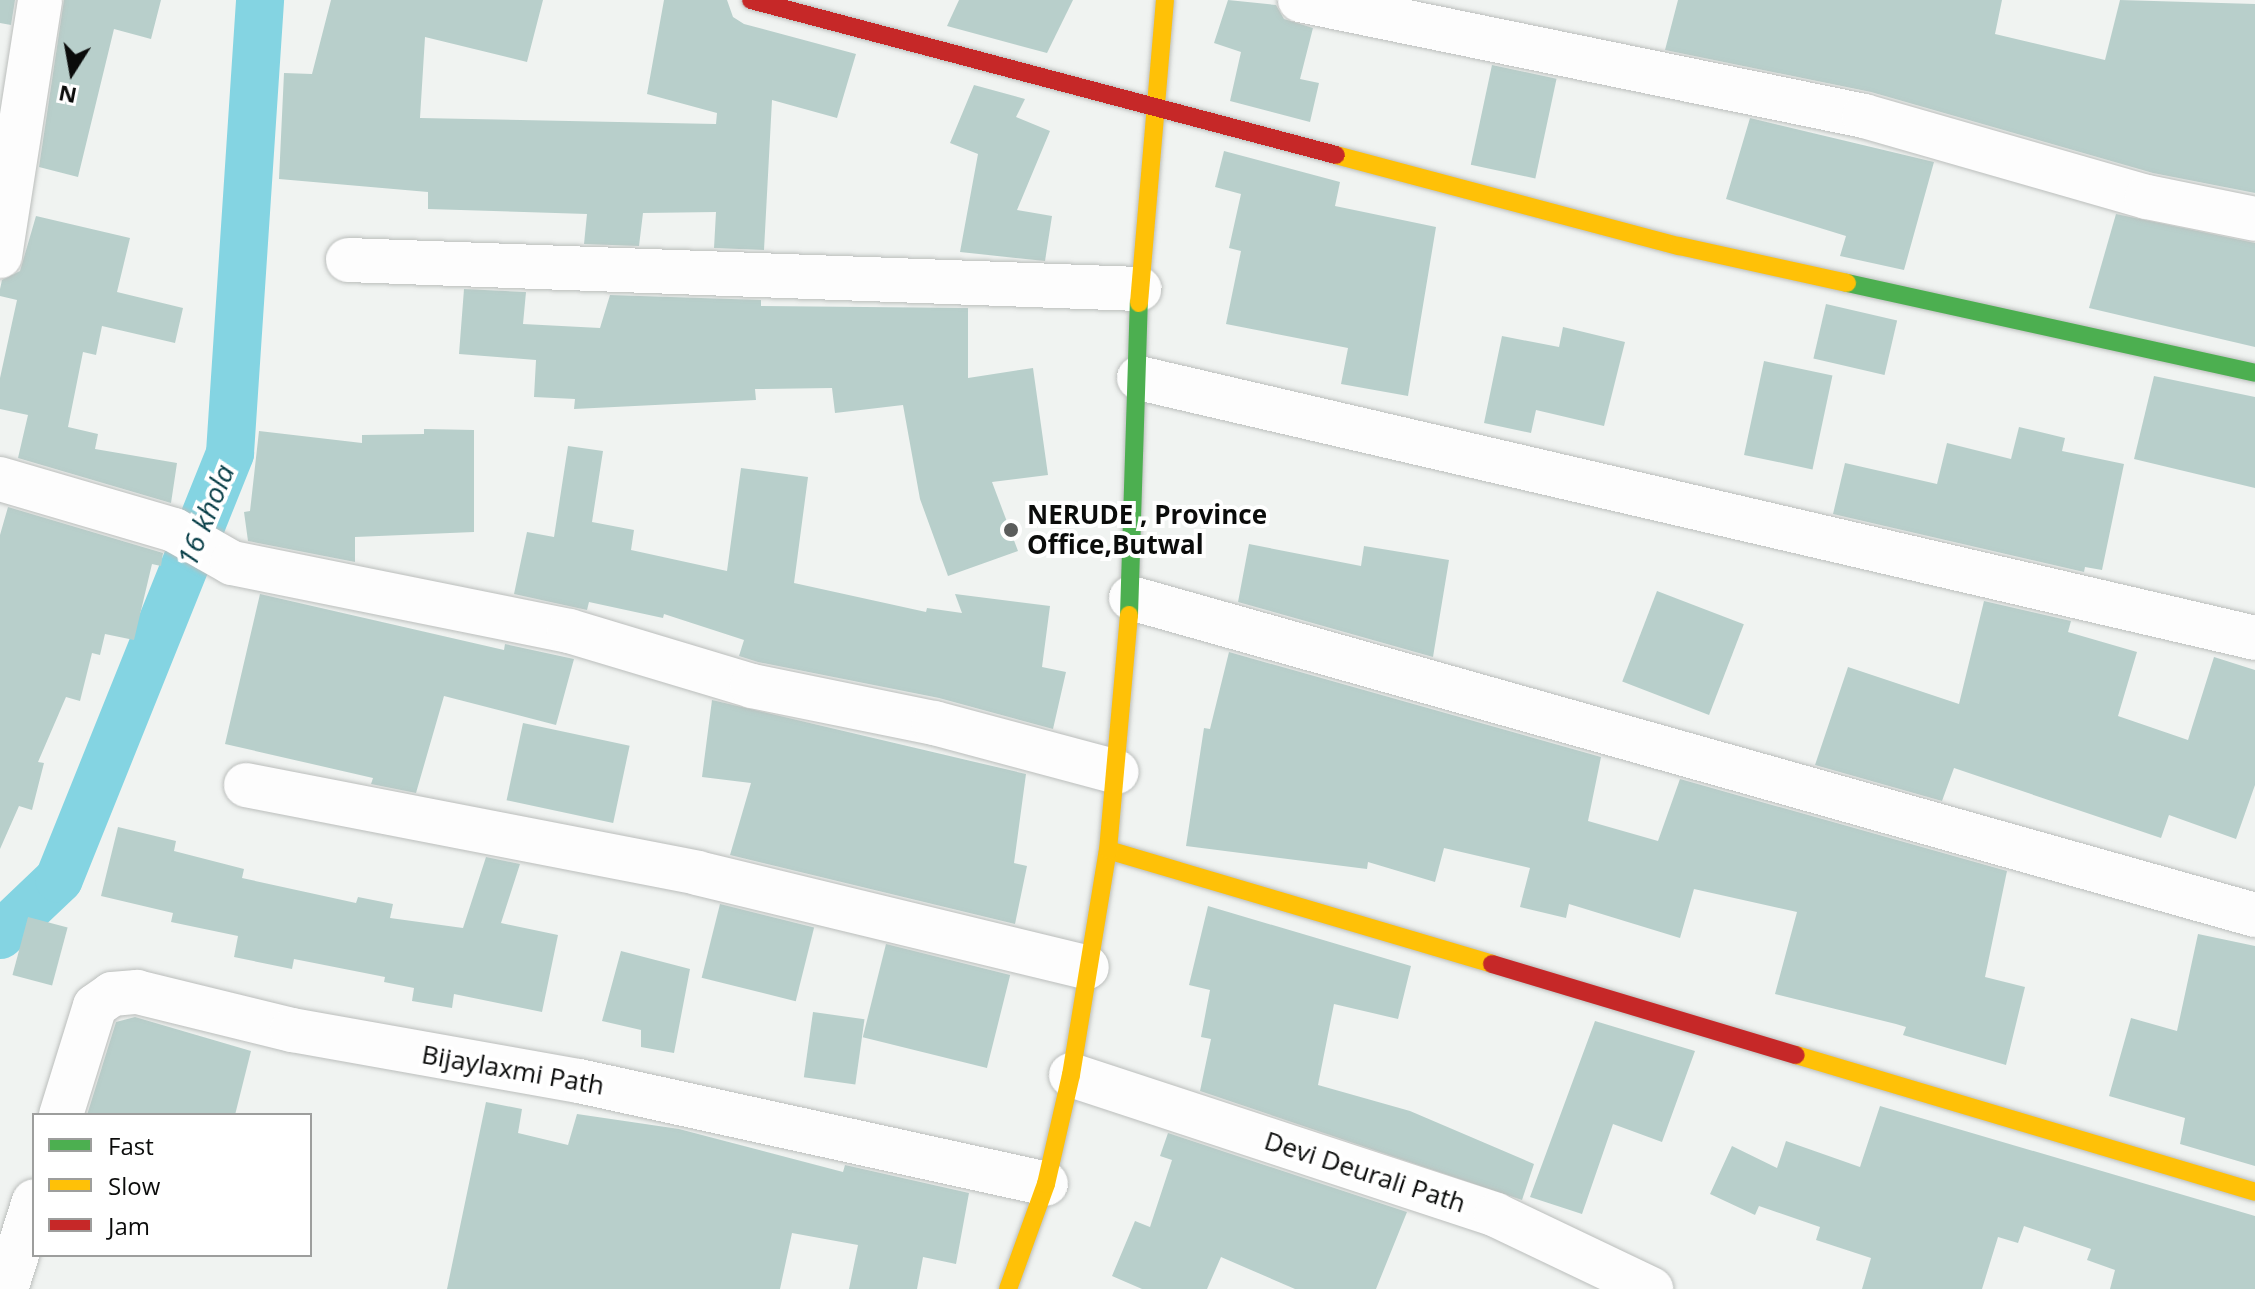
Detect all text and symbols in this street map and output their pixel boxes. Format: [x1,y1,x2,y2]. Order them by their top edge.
north arrow [32,32,112,112]
text: N [56,79,79,112]
water label: 16 khola [169,459,241,571]
place label: NERUDE , Province Office,Butwal [1027,499,1267,560]
marker: NERUDE , Province Office,Butwal [1002,521,1020,539]
street label: Bijaylaxmi Path [419,1039,607,1101]
legend [32,1113,312,1257]
street label: Devi Deurali Path [1261,1125,1469,1219]
text: Fast [108,1129,154,1162]
text: Slow [108,1169,160,1202]
text: Jam [108,1209,150,1242]

